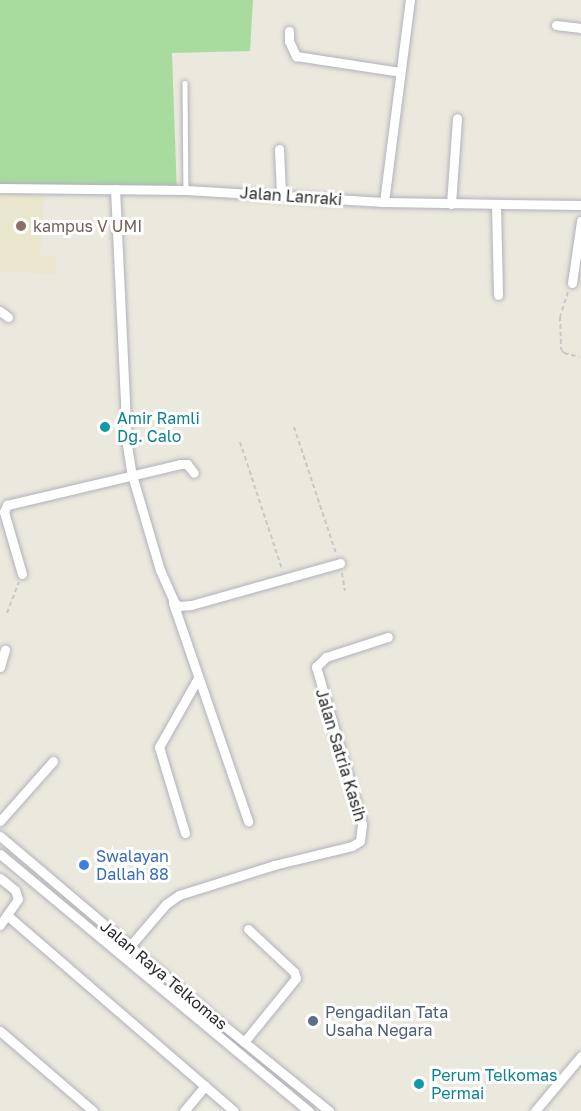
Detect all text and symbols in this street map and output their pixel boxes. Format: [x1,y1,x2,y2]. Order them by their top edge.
street label: Jalan Lanraki [239,183,343,209]
place label: kampus V UMI [33,216,142,236]
marker: kampus V UMI [14,219,28,233]
place label: Amir Ramli Dg. Calo [117,408,200,446]
marker: Amir Ramli Dg. Calo [98,420,112,434]
street label: Jalan Satria Kasih [312,686,370,824]
place label: Swalayan Dallah 88 [96,846,169,884]
marker: Swalayan Dallah 88 [77,858,91,872]
street label: Jalan Raya Telkomas [97,916,231,1034]
place label: Pengadilan Tata Usaha Negara [325,1002,448,1040]
marker: Pengadilan Tata Usaha Negara [306,1014,320,1028]
place label: Perum Telkomas Permai [431,1065,558,1103]
marker: Perum Telkomas Permai [412,1077,426,1091]

